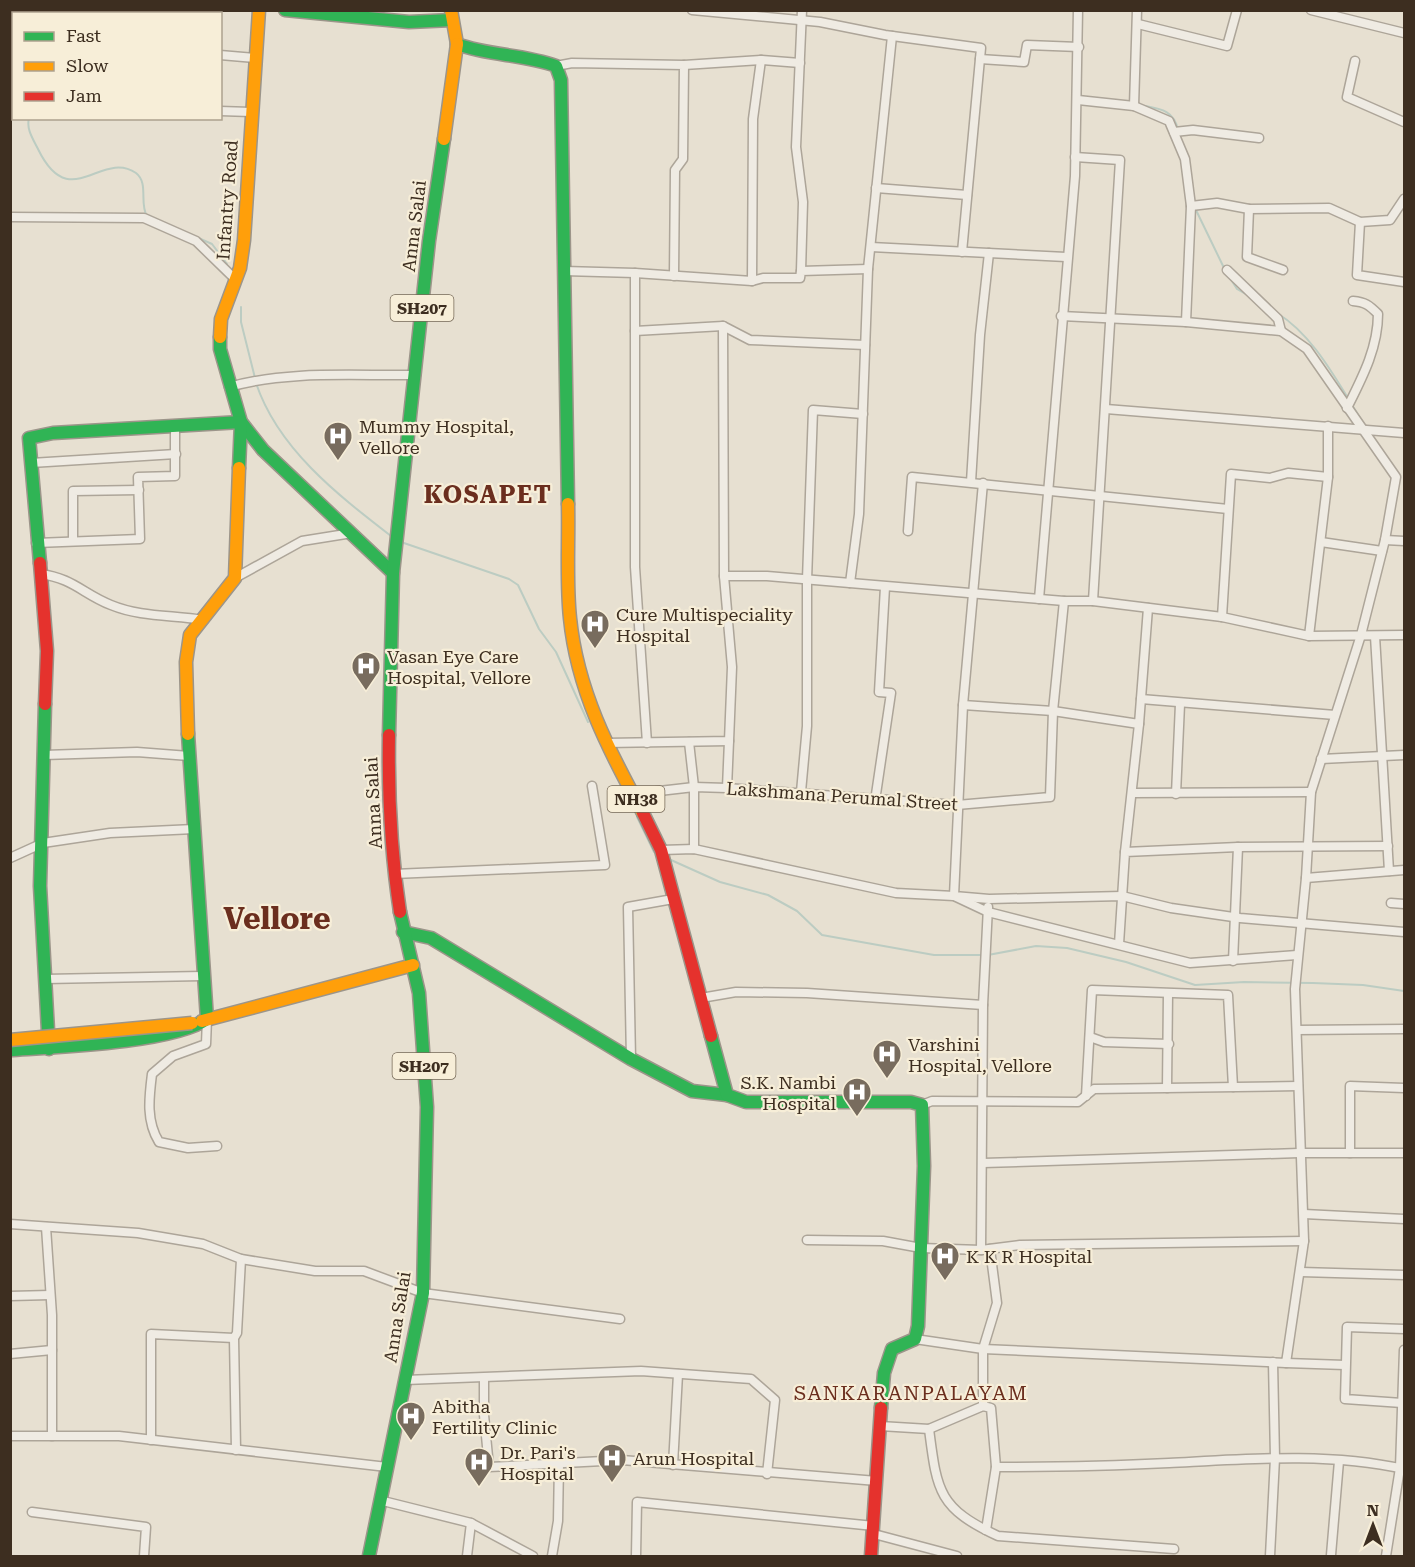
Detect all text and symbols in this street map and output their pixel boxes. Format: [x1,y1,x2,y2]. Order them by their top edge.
legend [12,12,222,120]
text: Fast [66,25,101,46]
text: Slow [66,55,108,76]
text: Jam [66,85,102,106]
street label: Infantry Road [212,139,242,261]
street label: Anna Salai [398,179,430,273]
road number: SH207 [390,295,454,321]
place label: Mummy Hospital, Vellore [359,416,514,458]
hospital icon: Mummy Hospital, Vellore [322,420,354,462]
district label: KOSAPET [424,481,552,509]
place label: Cure Multispeciality Hospital [616,604,793,646]
hospital icon: Cure Multispeciality Hospital [579,608,611,650]
place label: Vasan Eye Care Hospital, Vellore [387,646,531,688]
hospital icon: Vasan Eye Care Hospital, Vellore [350,650,382,692]
street label: Anna Salai [360,756,386,850]
street label: Lakshmana Perumal Street [725,777,959,815]
road number: NH38 [608,786,664,812]
district label: Vellore [223,901,331,936]
place label: Varshini Hospital, Vellore [908,1034,1052,1076]
hospital icon: Varshini Hospital, Vellore [871,1038,903,1080]
road number: SH207 [392,1053,456,1079]
place label: S.K. Nambi Hospital [740,1072,836,1114]
hospital icon: S.K. Nambi Hospital [841,1076,873,1118]
hospital icon: K K R Hospital [929,1240,961,1282]
place label: K K R Hospital [966,1246,1093,1267]
street label: Anna Salai [379,1270,415,1364]
district label: SANKARANPALAYAM [794,1381,1028,1405]
place label: Abitha Fertility Clinic [432,1396,557,1438]
hospital icon: Abitha Fertility Clinic [395,1400,427,1442]
place label: Dr. Pari's Hospital [500,1442,576,1484]
hospital icon: Arun Hospital [596,1442,628,1484]
hospital icon: Dr. Pari's Hospital [463,1446,495,1488]
place label: Arun Hospital [633,1448,755,1469]
north arrow [1343,1495,1403,1555]
text: N [1367,1501,1379,1520]

